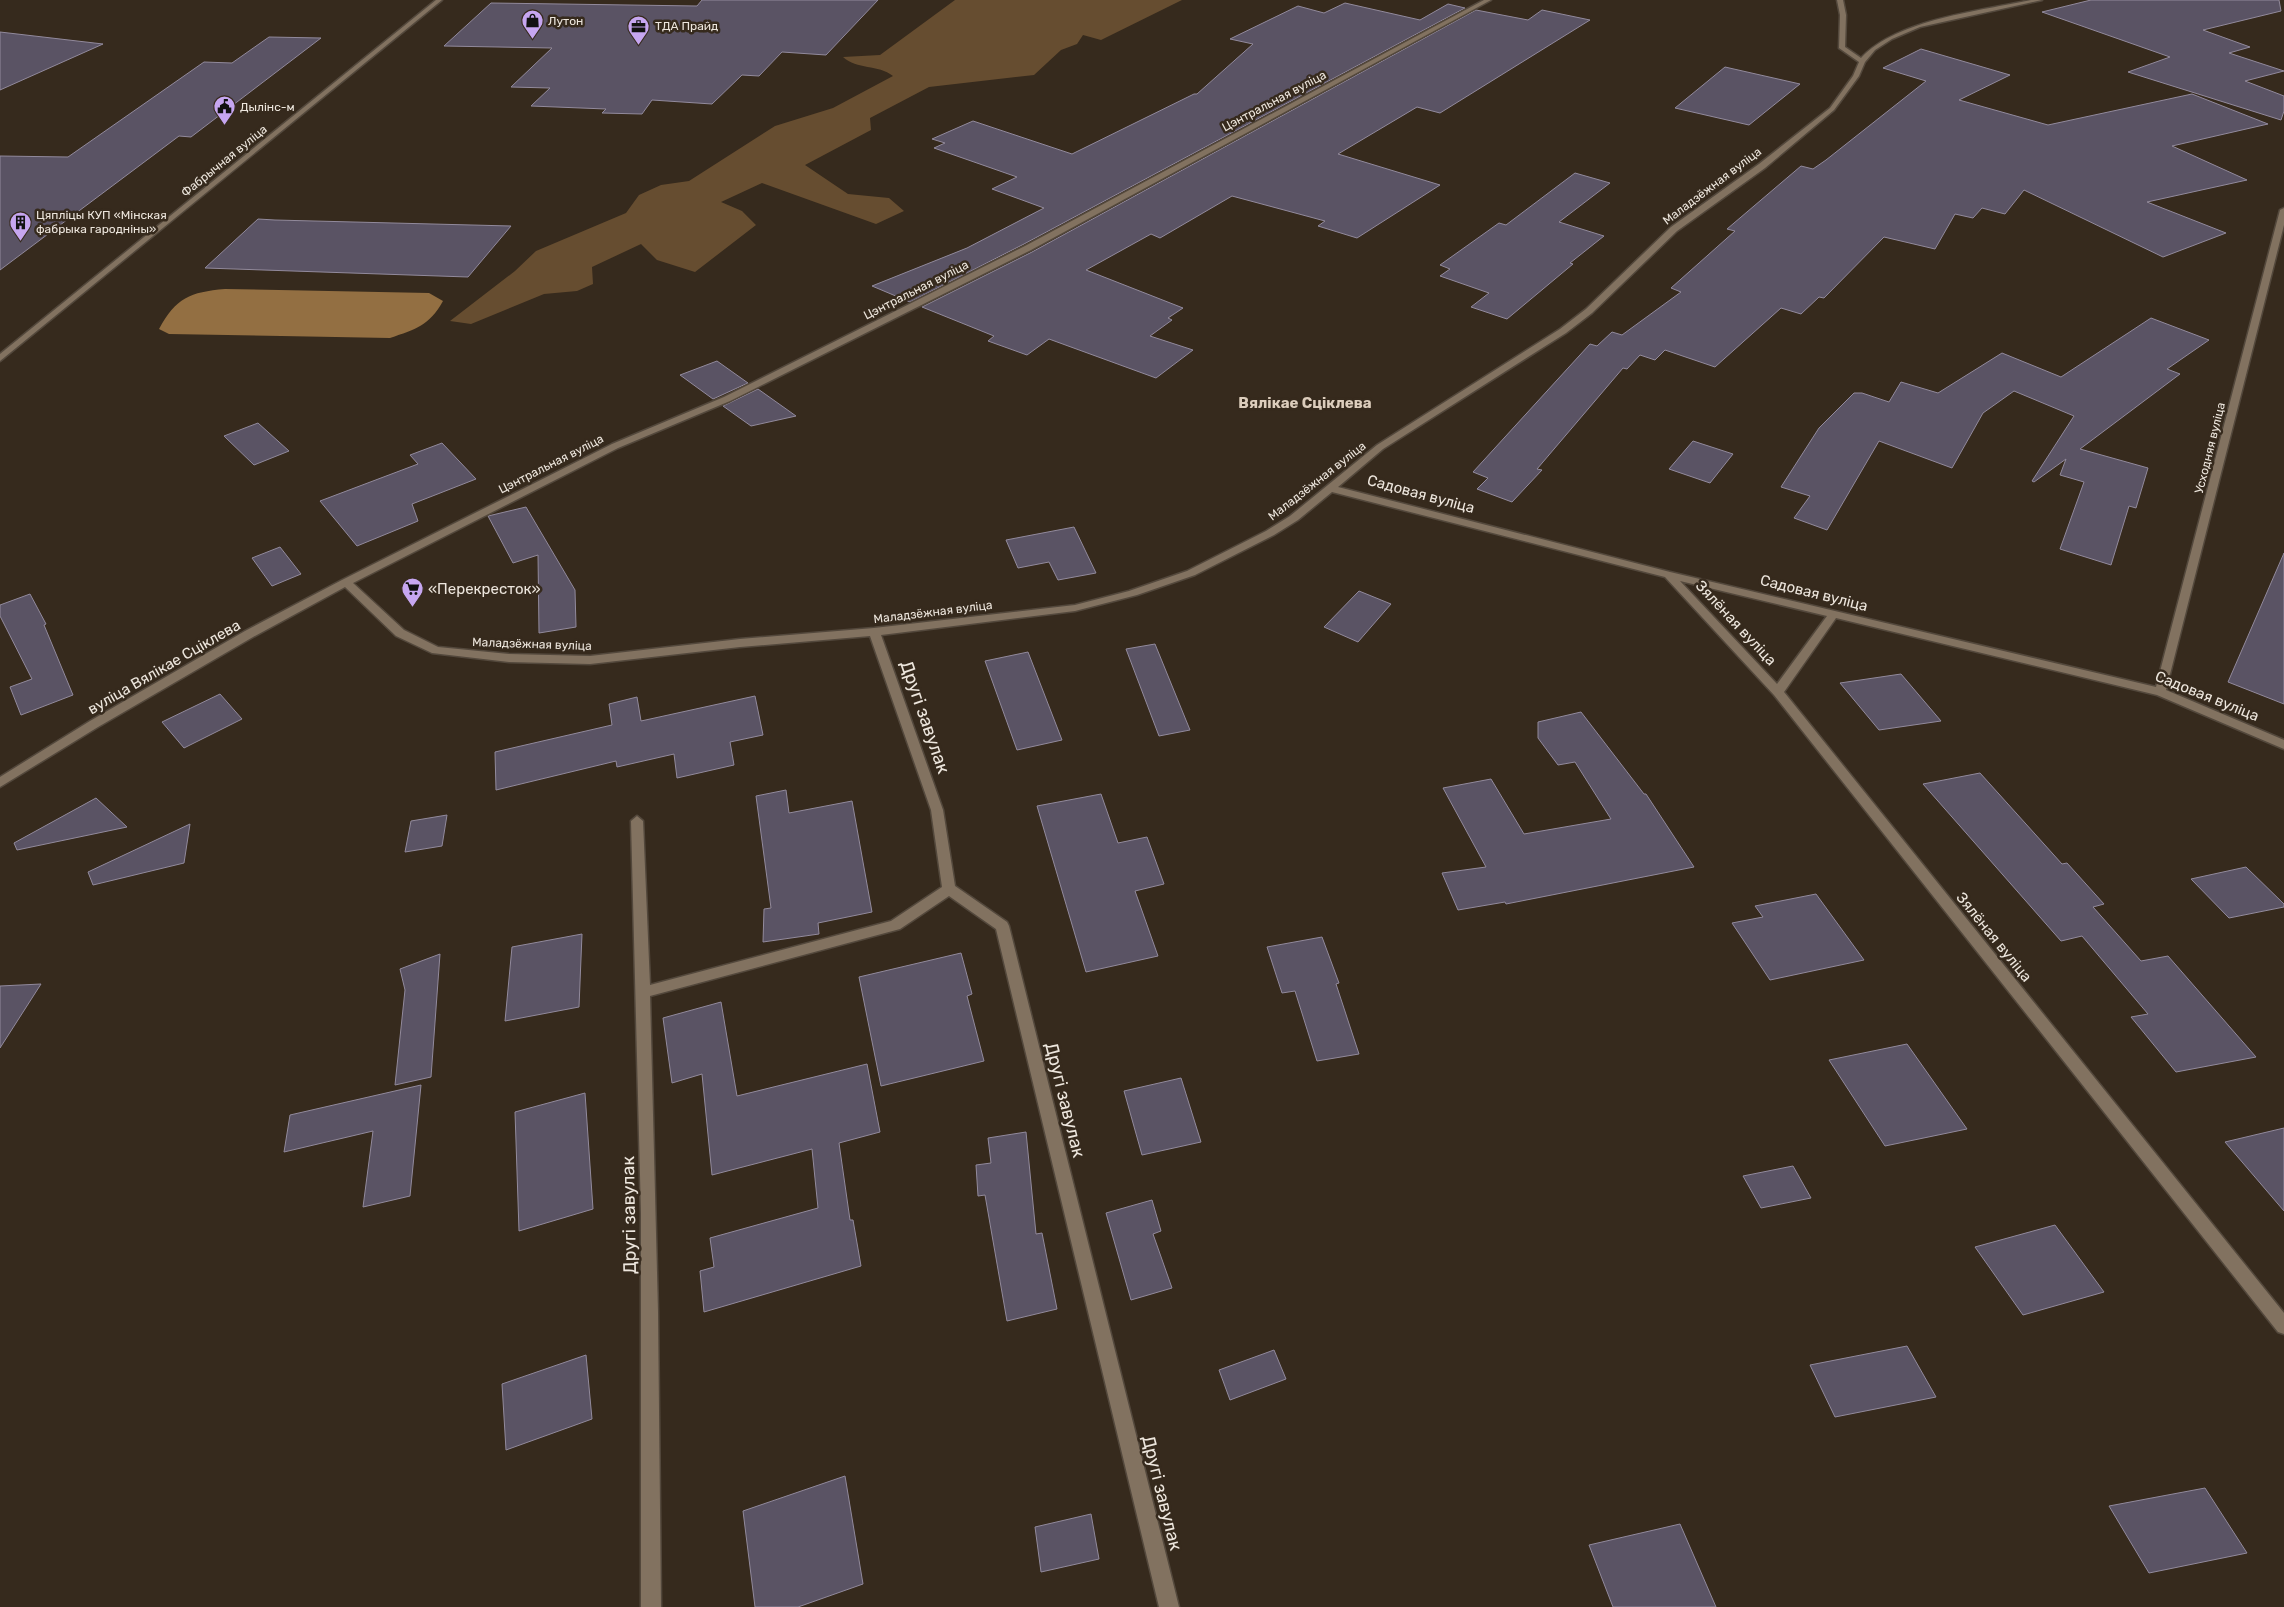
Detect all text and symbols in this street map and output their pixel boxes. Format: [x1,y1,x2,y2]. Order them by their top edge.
shop icon: Лутон [520,9,544,40]
place label: Лутон [548,14,583,28]
office icon: ТДА Прайд [627,14,651,45]
place label: ТДА Прайд [655,19,718,33]
street label: Цэнтральная вуліца [1220,68,1328,134]
public building icon: Дылінс-м [212,95,236,126]
place label: Дылінс-м [240,100,295,114]
street label: Фабрычная вуліца [178,122,270,200]
street label: Маладзёжная вуліца [1660,144,1764,228]
place label: Цяпліцы КУП «Мінская фабрыка гародніны» [36,208,167,236]
building icon: Цяпліцы КУП «Мінская фабрыка гародніны» [8,210,32,241]
street label: Цэнтральная вуліца [861,257,971,323]
district label: Вялікае Сціклева [1238,394,1372,412]
street label: Усходняя вуліца [2192,401,2228,495]
street label: Цэнтральная вуліца [496,431,606,497]
street label: Маладзёжная вуліца [1266,439,1368,523]
street label: Садовая вуліца [1365,471,1477,517]
street label: Садовая вуліца [1758,571,1870,615]
supermarket icon: «Перекресток» [400,577,424,608]
street label: Зялёная вуліца [1692,577,1780,669]
place label: «Перекресток» [428,580,541,598]
street label: Маладзёжная вуліца [873,598,993,626]
street label: вуліца Вялікае Сціклева [84,616,244,718]
street label: Маладзёжная вуліца [472,635,592,653]
street label: Другі завулак [895,658,955,777]
street label: Садовая вуліца [2152,667,2262,725]
street label: Зялёная вуліца [1952,889,2036,985]
street label: Другі завулак [1040,1040,1090,1160]
street label: Другі завулак [617,1155,641,1274]
street label: Другі завулак [1137,1433,1187,1553]

